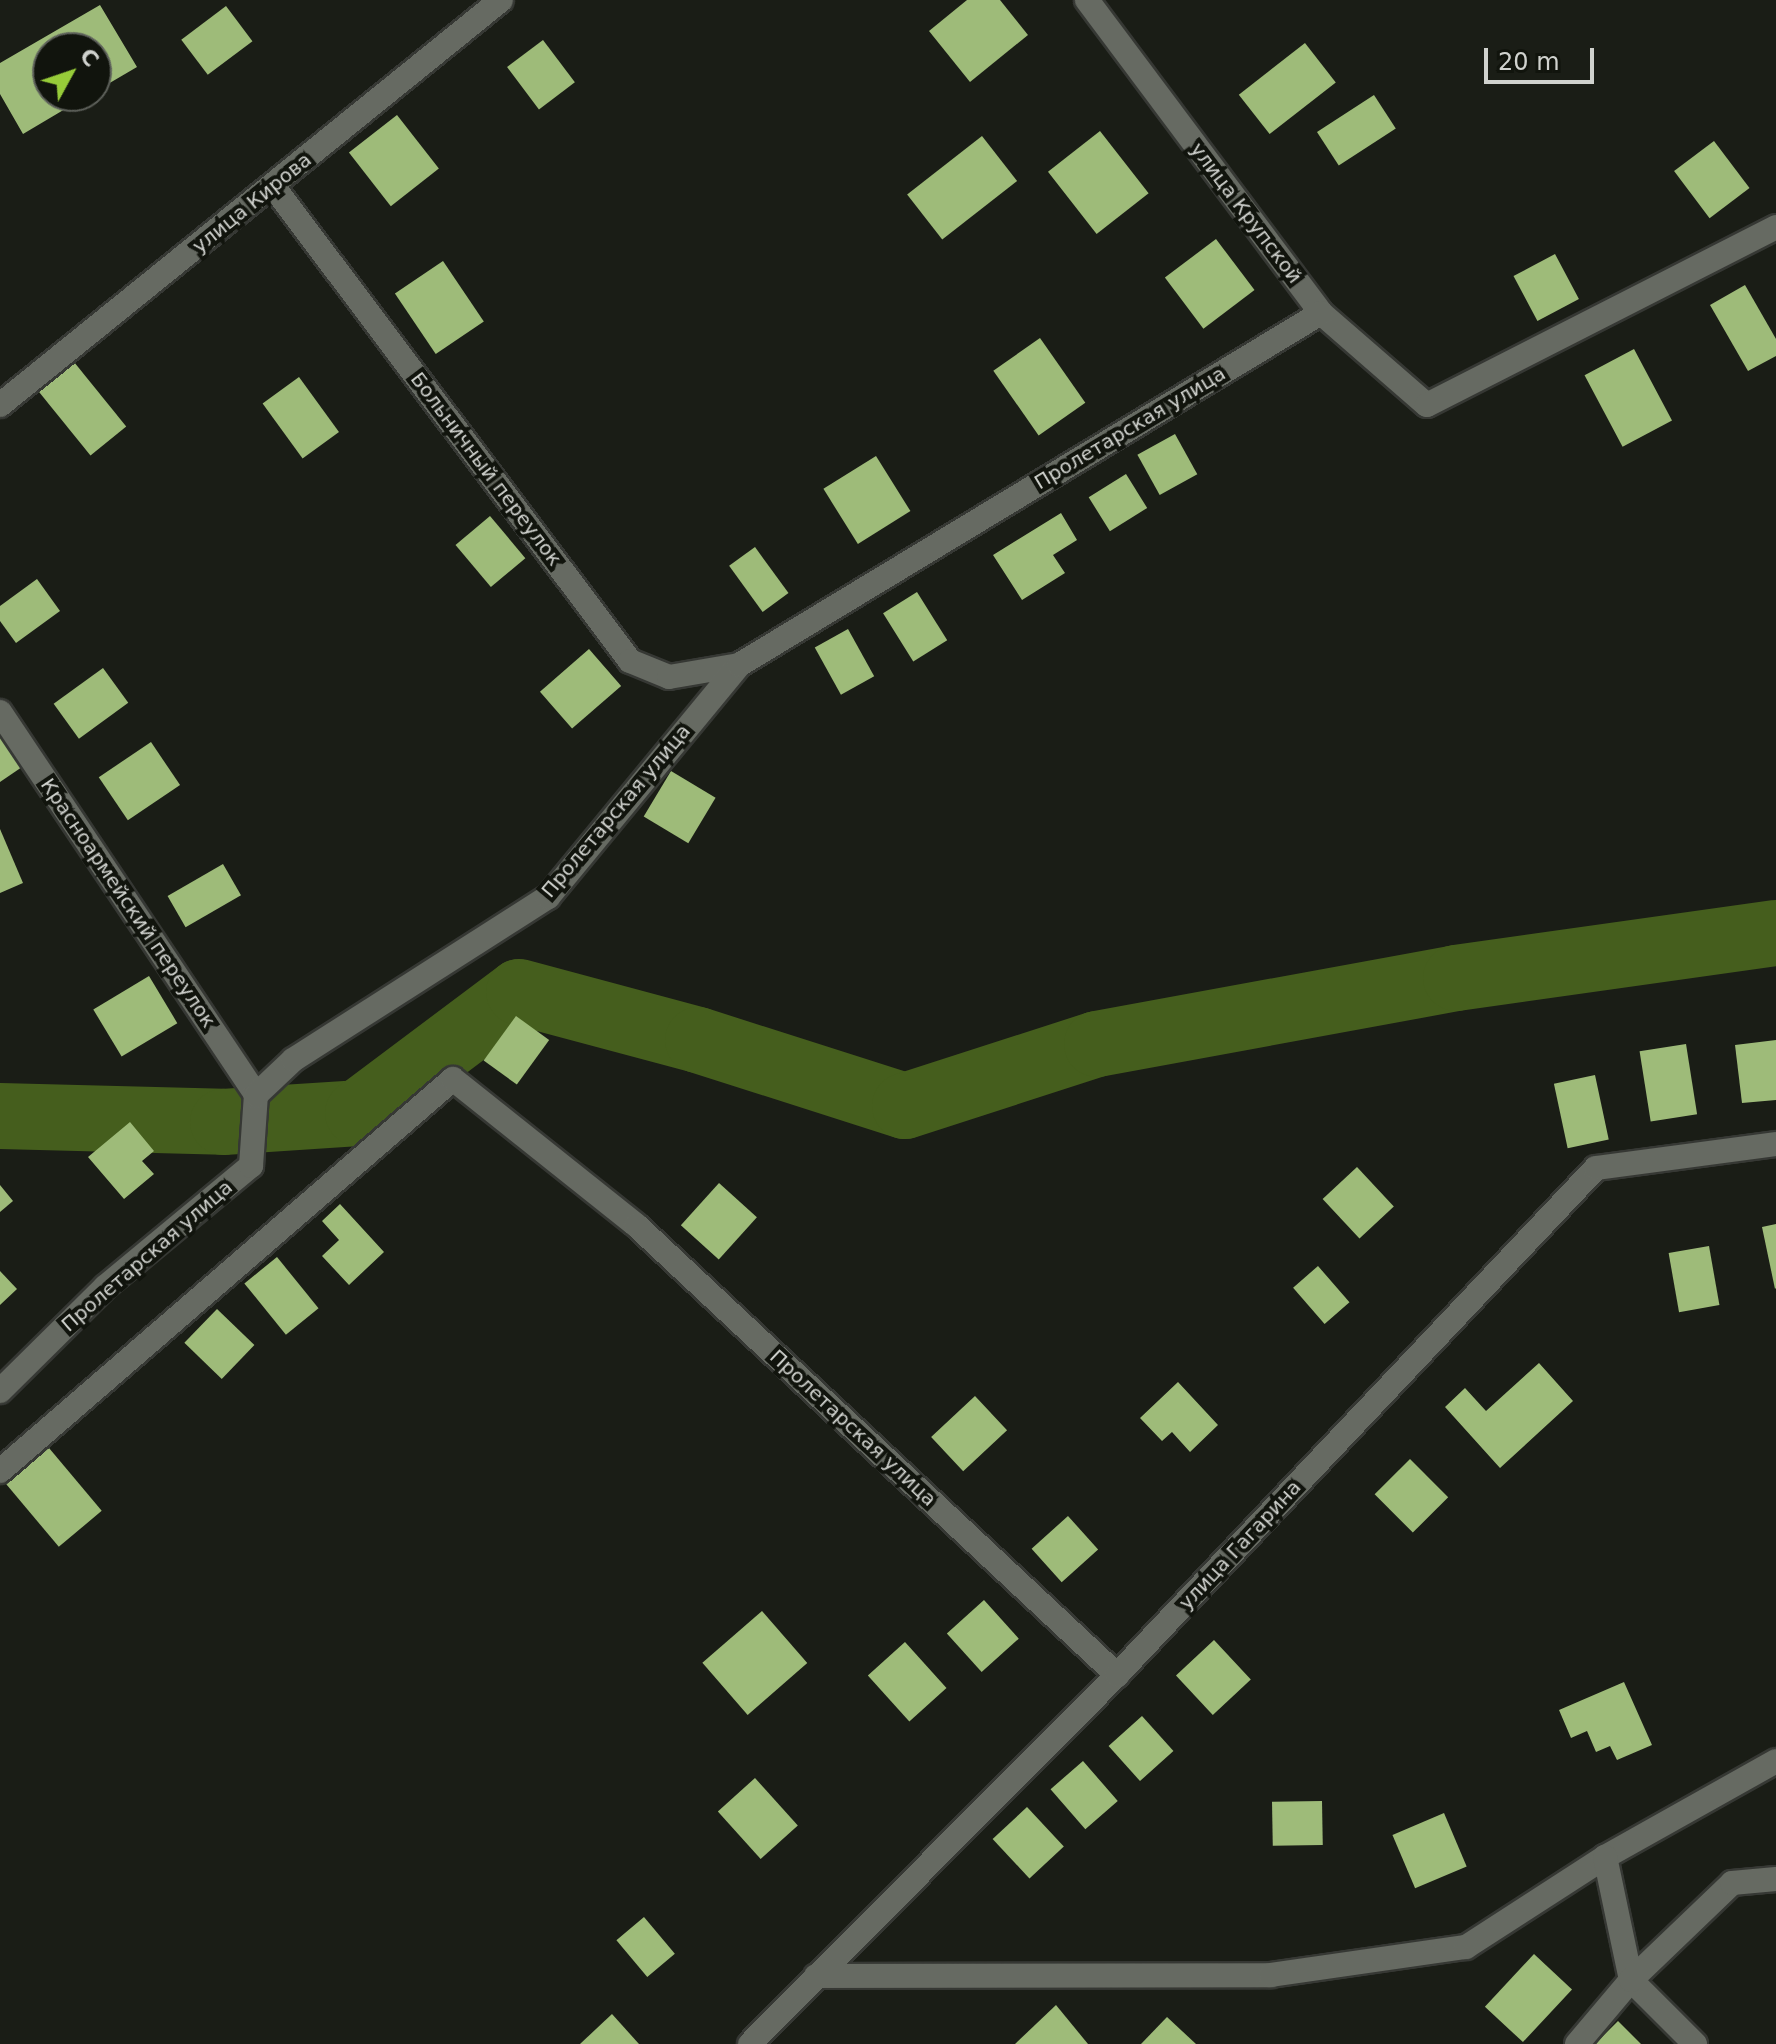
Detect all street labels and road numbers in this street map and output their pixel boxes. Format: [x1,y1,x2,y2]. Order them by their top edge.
street label: улица Крупской [1185,138,1307,288]
street label: улица Кирова [188,148,316,258]
street label: Пролетарская улица [1030,361,1230,495]
street label: Больничный переулок [405,368,567,570]
street label: Пролетарская улица [536,719,696,903]
street label: Красноармейский переулок [35,774,221,1032]
street label: Пролетарская улица [57,1175,237,1337]
street label: Пролетарская улица [765,1345,941,1511]
street label: улица Гагарина [1174,1475,1306,1615]

